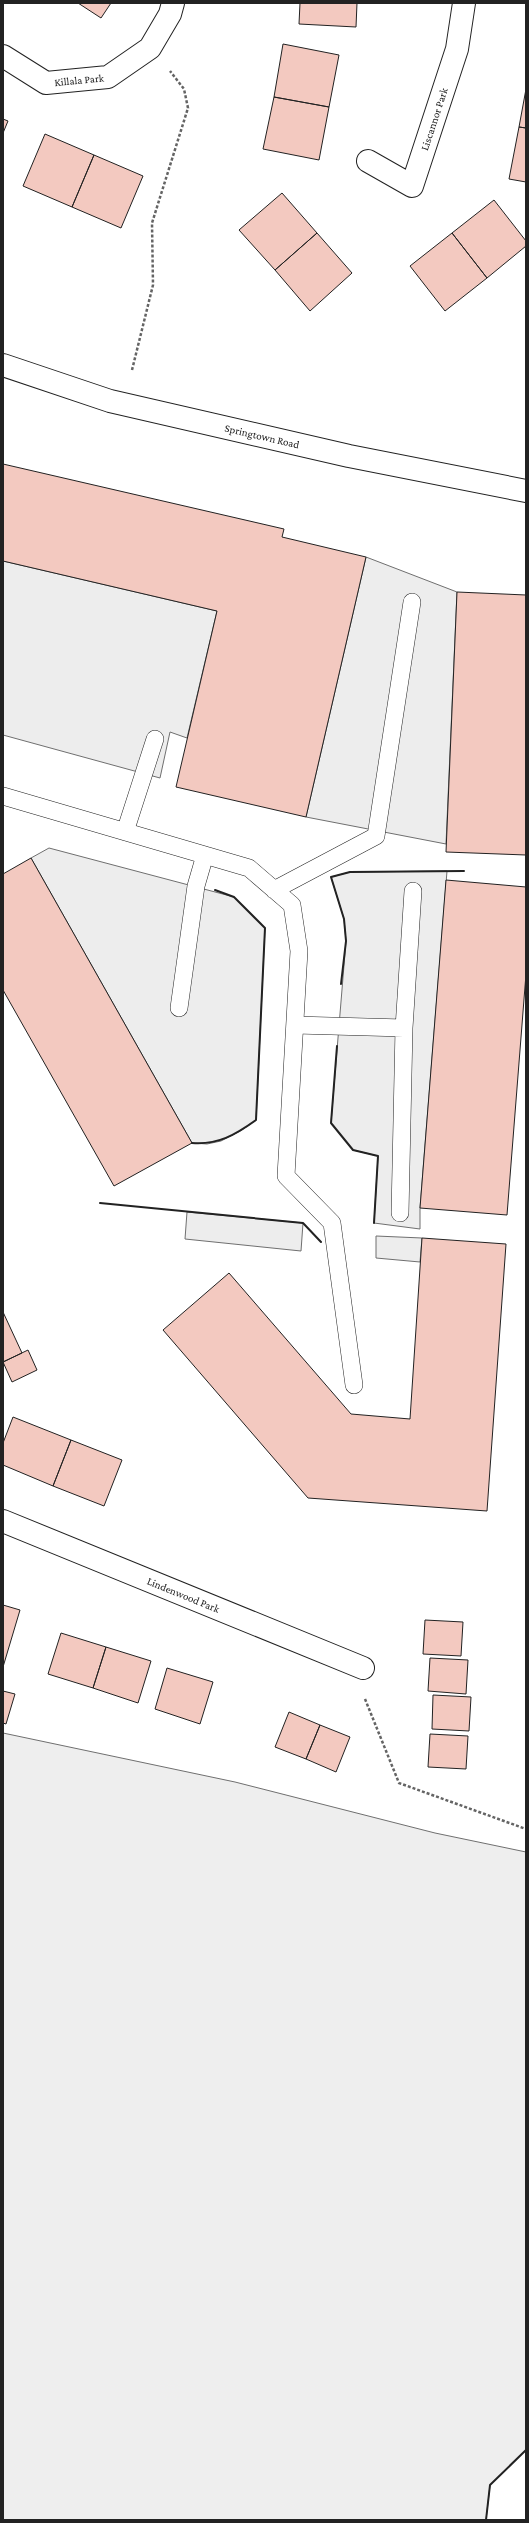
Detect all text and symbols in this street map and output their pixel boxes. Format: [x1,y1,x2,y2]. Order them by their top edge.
street label: Killala Park [54,71,105,88]
street label: Liscannor Park [418,86,450,152]
street label: Springtown Road [224,422,301,450]
street label: Lindenwood Park [146,1575,222,1615]

